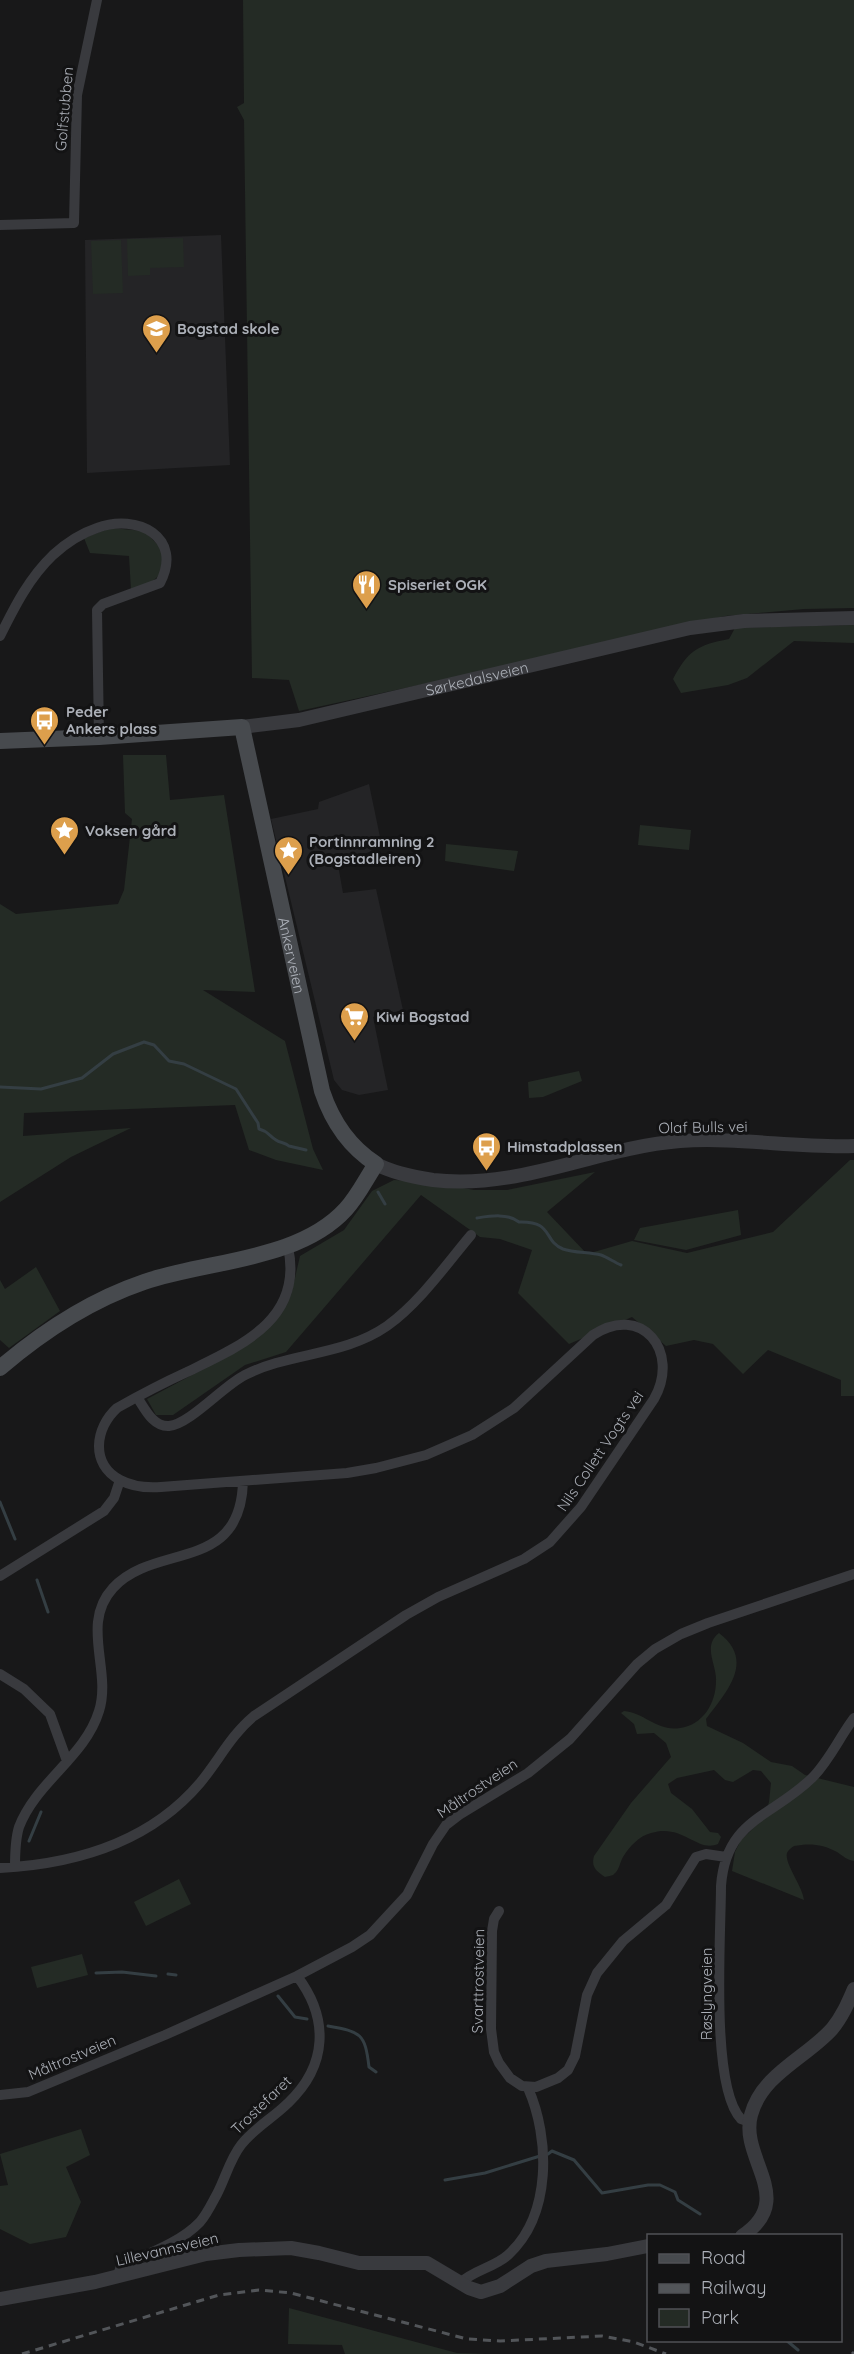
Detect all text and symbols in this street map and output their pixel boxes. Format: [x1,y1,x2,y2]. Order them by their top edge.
street label: Golfstubben [51,66,77,152]
school or university icon: Bogstad skole [140,312,172,354]
place label: Bogstad skole [177,319,280,338]
restaurant icon: Spiseriet OGK [351,568,383,610]
place label: Spiseriet OGK [388,575,487,594]
street label: Sørkedalsveien [423,657,530,699]
place label: Peder Ankers plass [66,702,157,738]
bus stop icon: Peder Ankers plass [29,704,61,746]
place icon: Voksen gård [48,814,80,856]
place label: Voksen gård [85,821,176,840]
place label: Portinnramning 2 (Bogstadleiren) [309,832,435,868]
place icon: Portinnramning 2 (Bogstadleiren) [272,834,304,876]
street label: Ankerveien [275,915,310,995]
supermarket icon: Kiwi Bogstad [339,1000,371,1042]
place label: Kiwi Bogstad [376,1007,469,1026]
street label: Olaf Bulls vei [658,1117,748,1137]
bus stop icon: Himstadplassen [470,1130,502,1172]
place label: Himstadplassen [507,1137,623,1156]
street label: Nils Collett Vogts vei [553,1387,647,1515]
street label: Måltrostveien [433,1754,521,1822]
street label: Svarttrostveien [468,1928,488,2034]
street label: Røslyngveien [697,1948,716,2040]
street label: Måltrostveien [25,2030,119,2084]
street label: Trostefaret [227,2072,295,2138]
street label: Lillevannsveien [114,2228,220,2270]
legend [647,2234,842,2342]
text: Road [701,2246,746,2269]
text: Railway [701,2276,767,2299]
text: Park [701,2306,739,2329]

